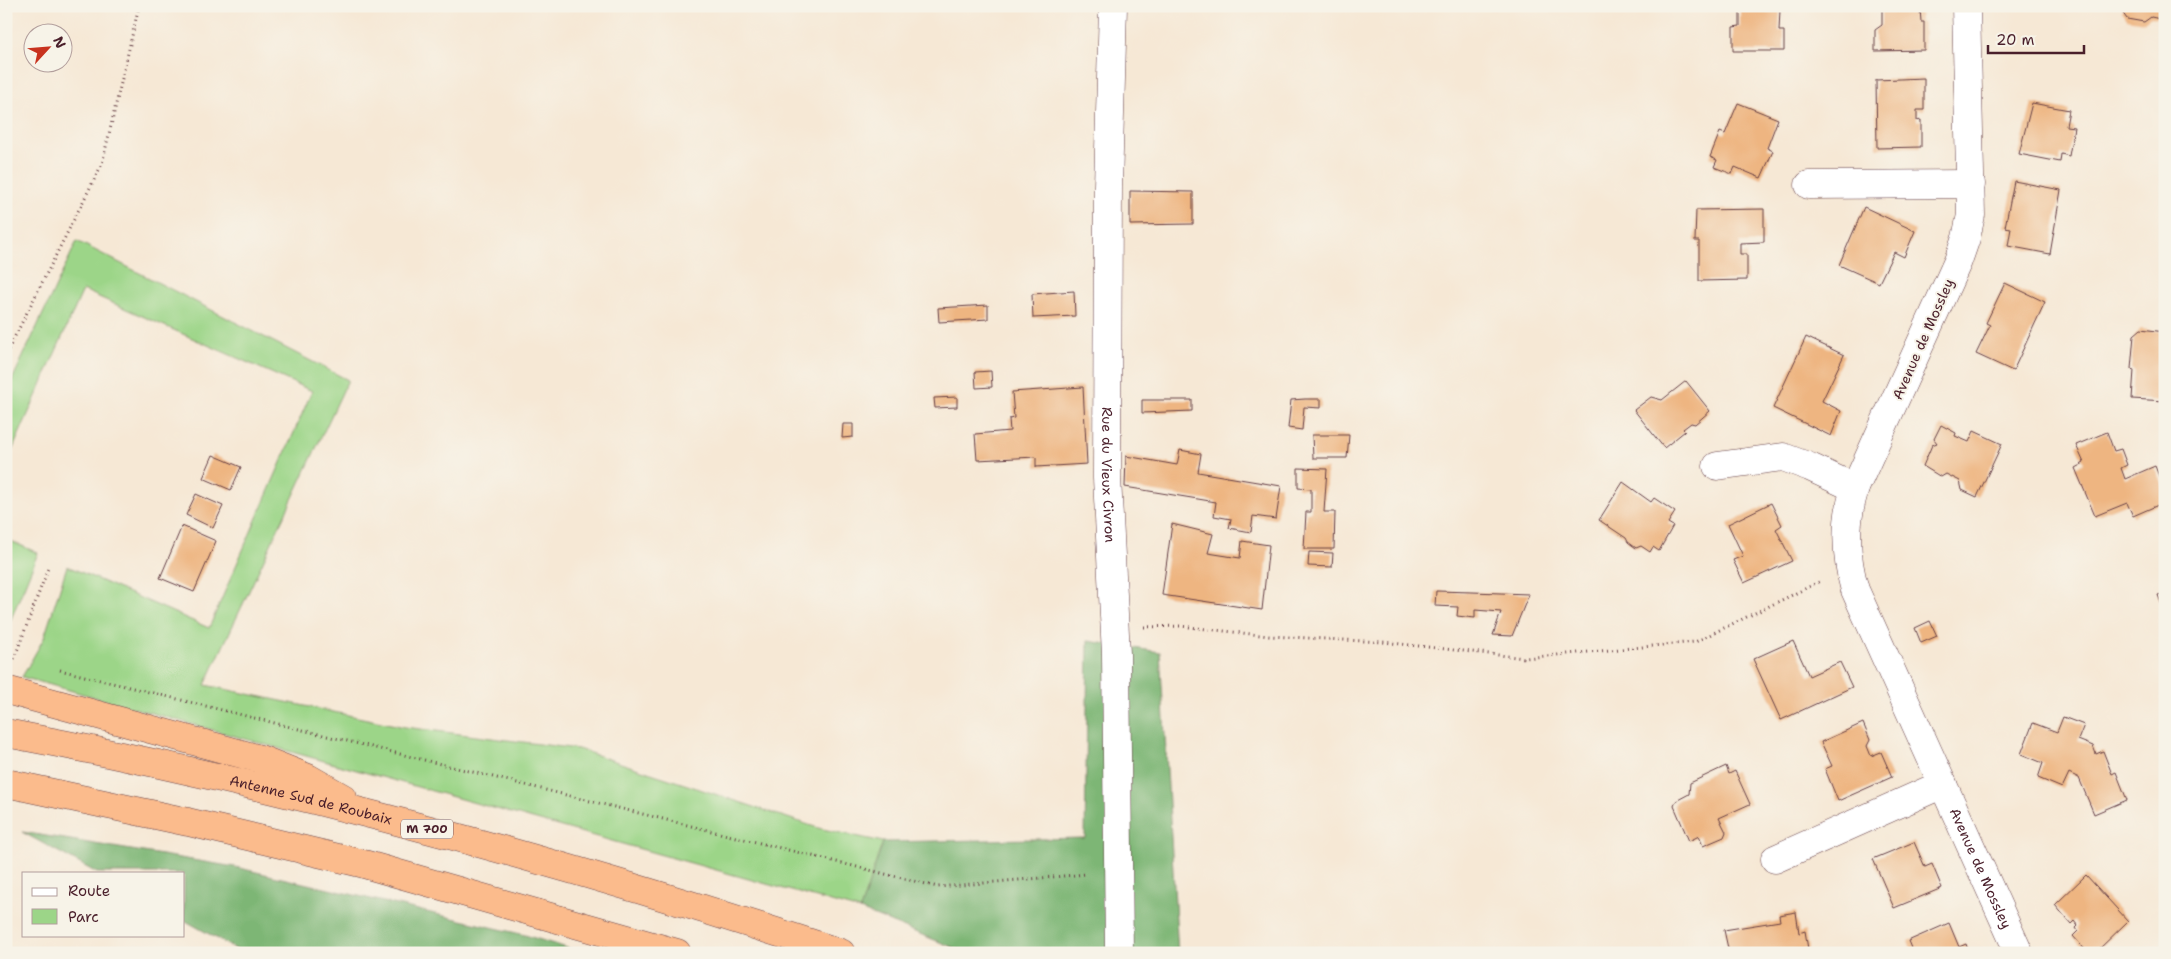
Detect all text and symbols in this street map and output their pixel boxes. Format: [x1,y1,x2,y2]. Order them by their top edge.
north arrow [22,22,72,72]
scale bar [1988,22,2085,54]
text: 20 m [1996,30,2035,50]
text: N [49,33,70,51]
street label: Avenue de Mossley [1888,276,1958,402]
street label: Rue du Vieux Civron [1098,407,1119,544]
street label: Antenne Sud de Roubaix [228,771,394,828]
street label: Avenue de Mossley [1946,805,2016,931]
road number: M 700 [401,820,453,839]
legend [22,872,185,936]
text: Route [68,881,110,901]
text: Parc [68,907,99,927]

